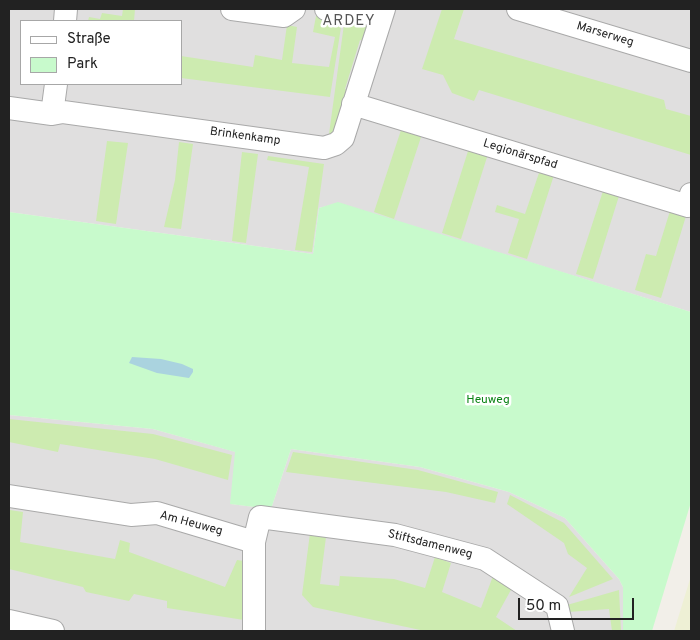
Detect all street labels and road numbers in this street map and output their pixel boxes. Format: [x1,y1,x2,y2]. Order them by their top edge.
street label: Marserweg [575,19,635,51]
street label: Brinkenkamp [209,125,281,149]
street label: Legionärspfad [481,137,559,173]
street label: Am Heuweg [158,509,224,539]
street label: Stiftsdamenweg [386,527,474,563]

